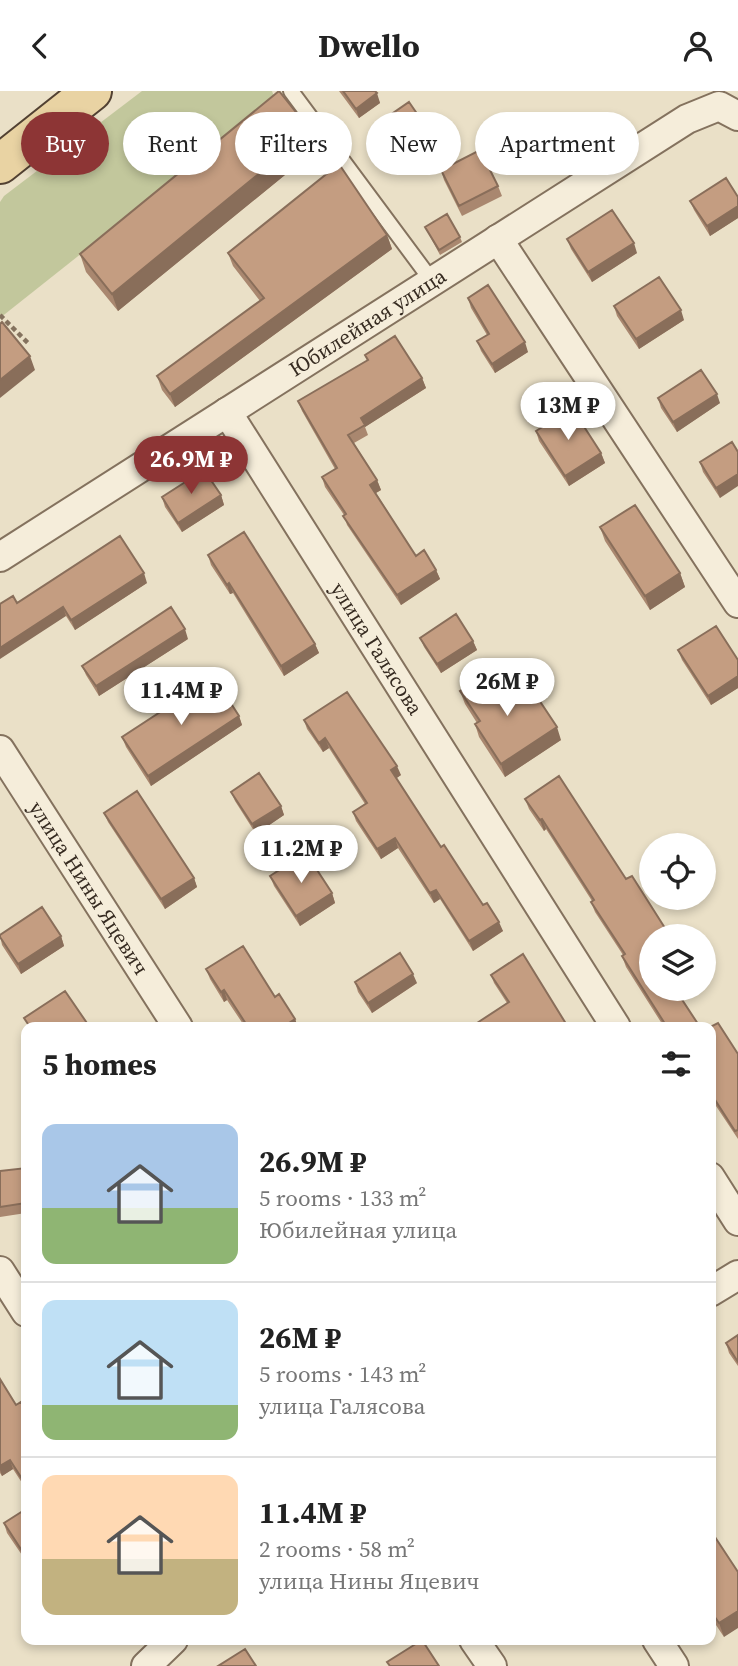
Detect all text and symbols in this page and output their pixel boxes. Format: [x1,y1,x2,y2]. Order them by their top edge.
text: Dwello [318,24,420,68]
icon: back [21,27,59,65]
icon: person [679,27,717,65]
chip: Buy [21,112,109,175]
chip: Rent [123,112,221,175]
chip: Filters [235,112,352,175]
chip: New [366,112,461,175]
chip: Apartment [475,112,639,175]
street label: Юбилейная улица [283,261,452,383]
pin: 13M ₽ [519,383,617,442]
text: 13M ₽ [537,389,599,421]
pin: 26.9M ₽ [126,437,256,496]
text: 26.9M ₽ [150,443,232,475]
street label: улица Галясова [324,576,430,721]
pin: 26M ₽ [458,659,556,718]
text: 26M ₽ [476,665,538,697]
pin: 11.4M ₽ [116,667,246,727]
text: 11.4M ₽ [140,674,222,706]
street label: улица Нины Яцевич [22,795,156,980]
pin: 11.2M ₽ [236,825,366,885]
text: 11.2M ₽ [260,832,342,864]
map controls [639,833,716,1001]
button: locate [639,833,716,910]
button: layers [639,924,716,1001]
text: 5 homes [42,1044,157,1085]
icon: filters [657,1045,695,1083]
text: 26.9M ₽ [259,1141,366,1182]
icon: home [98,1152,182,1236]
text: 5 rooms · 133 m² [259,1182,426,1214]
text: Юбилейная улица [259,1214,457,1246]
text: 26M ₽ [259,1317,341,1358]
icon: home [98,1328,182,1412]
text: 5 rooms · 143 m² [259,1358,426,1390]
text: улица Галясова [259,1390,425,1422]
text: 11.4M ₽ [259,1492,366,1533]
icon: home [98,1503,182,1587]
text: 2 rooms · 58 m² [259,1533,415,1565]
text: улица Нины Яцевич [259,1565,479,1597]

